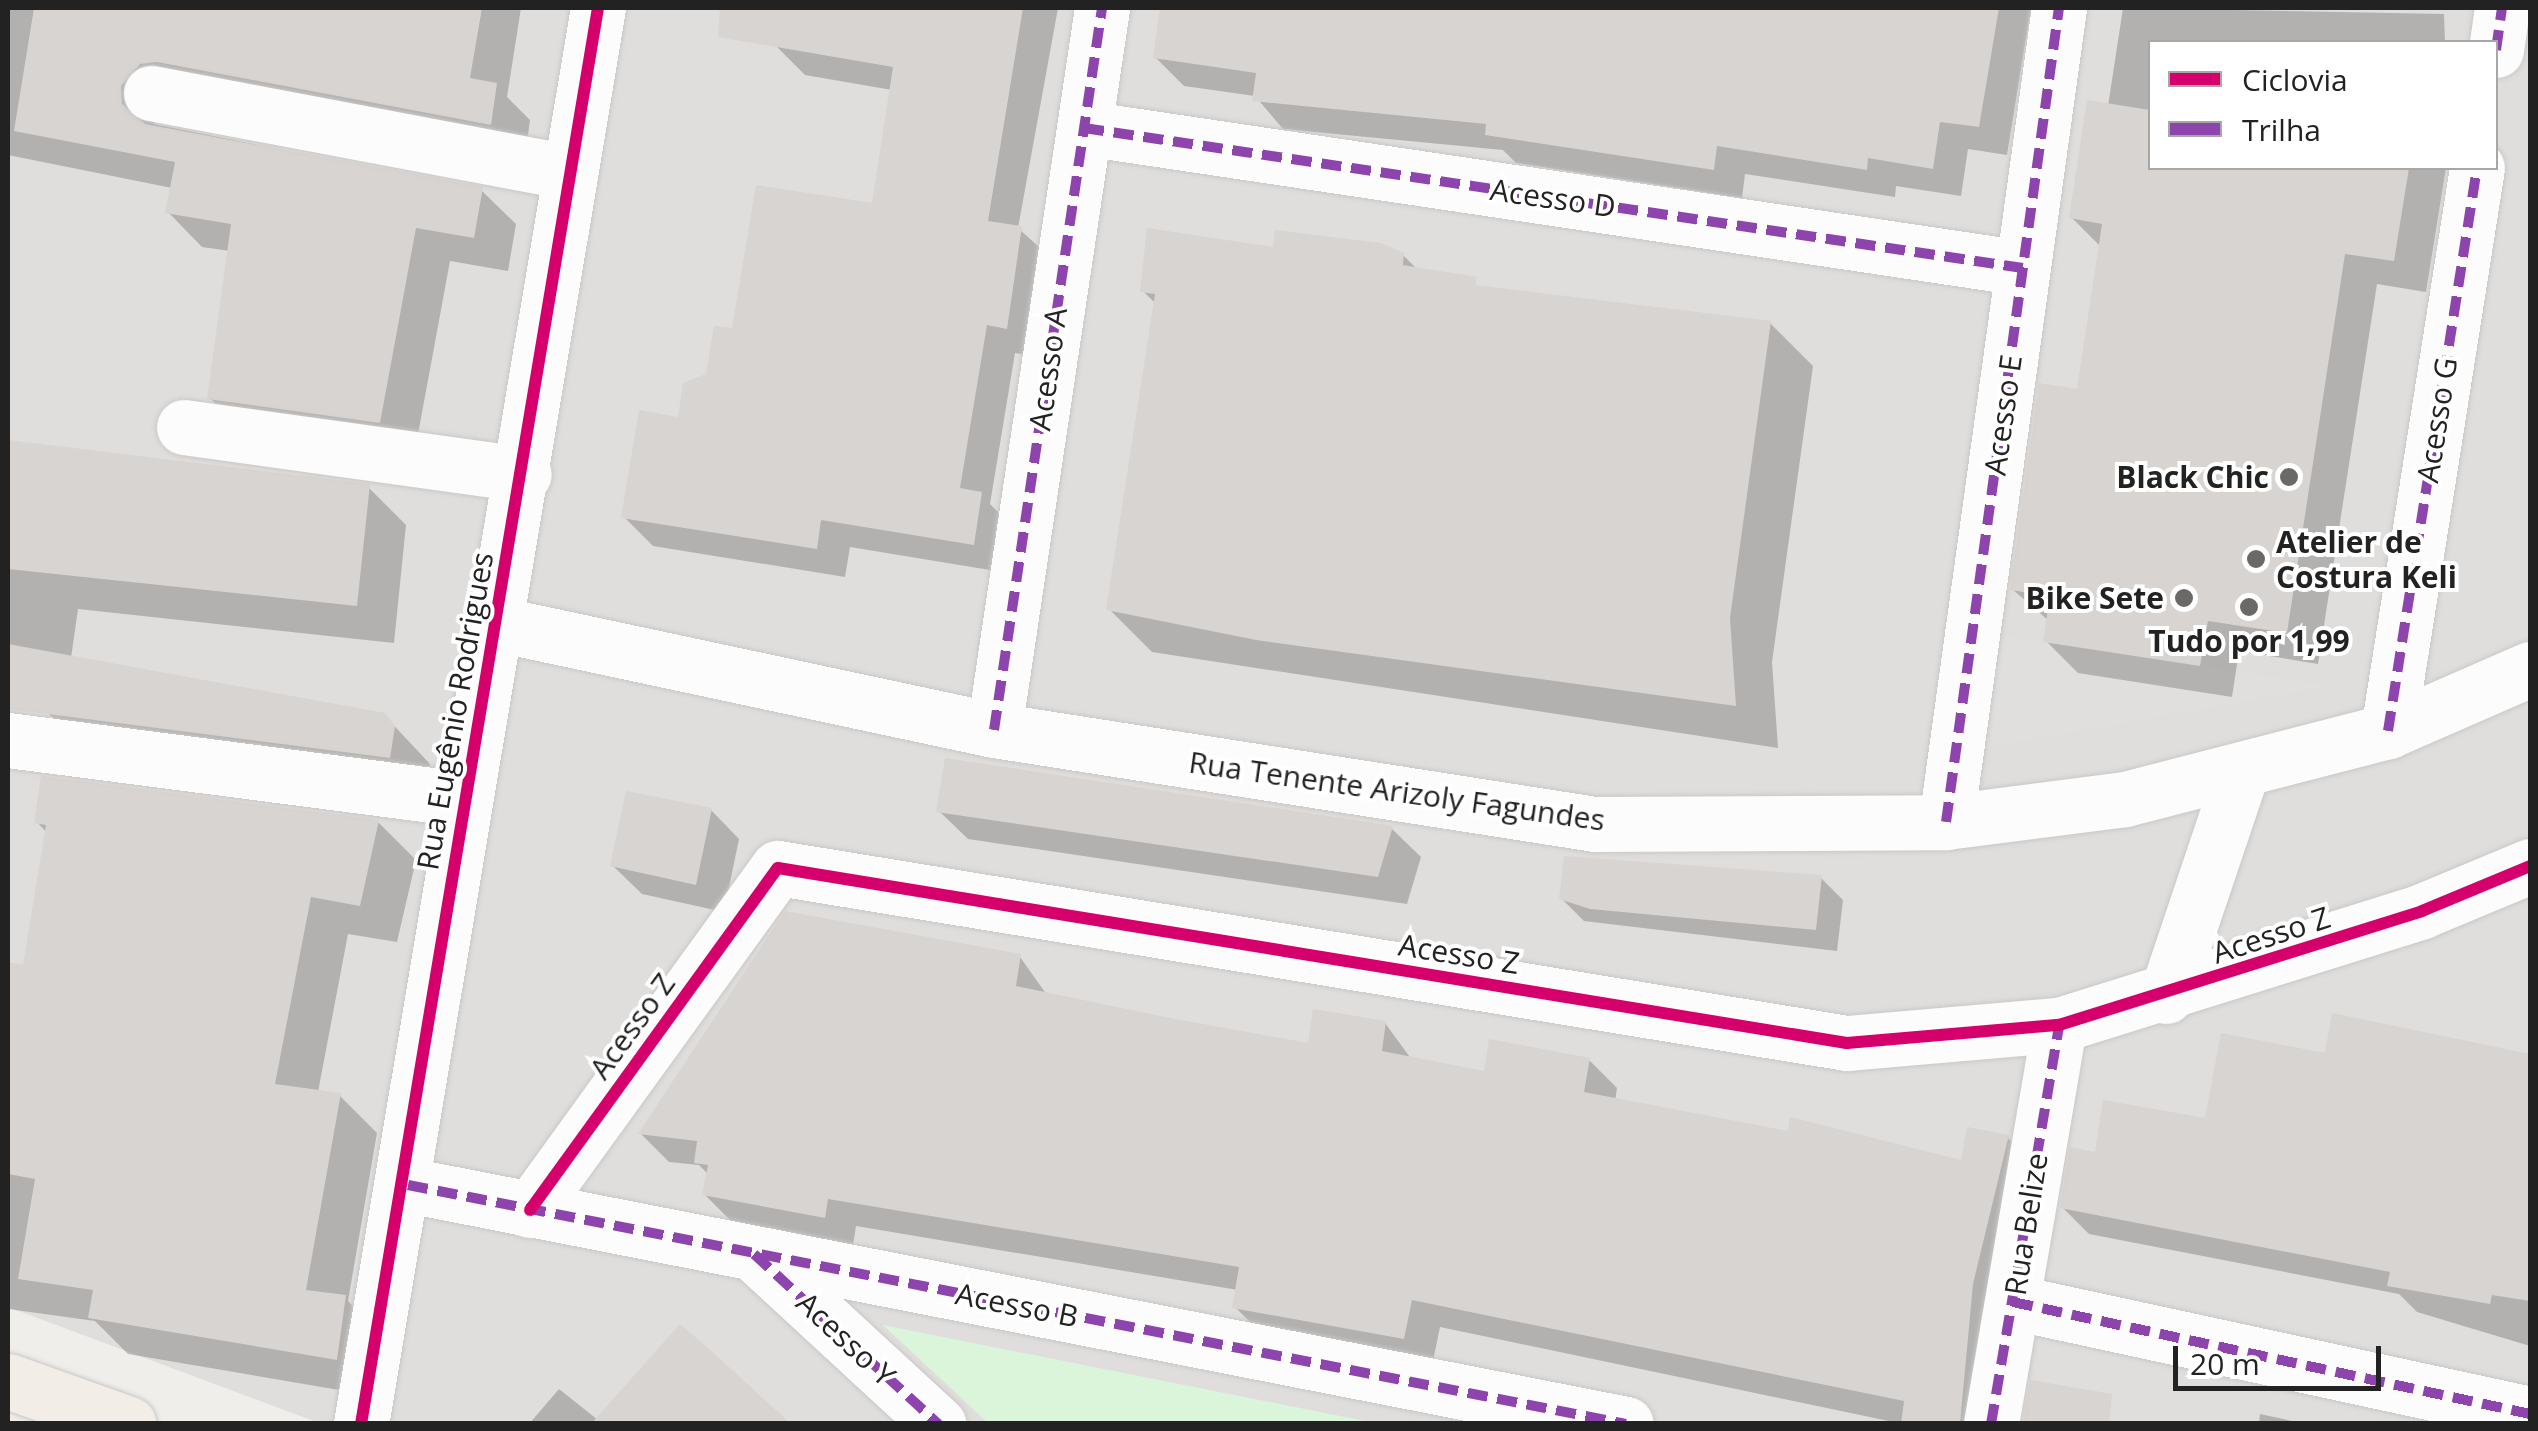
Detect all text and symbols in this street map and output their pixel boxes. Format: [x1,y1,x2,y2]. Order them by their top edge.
legend [2148,40,2498,170]
text: Ciclovia [2242,59,2348,100]
text: Trilha [2242,109,2321,150]
street label: Acesso D [1488,171,1618,225]
street label: Acesso A [1022,305,1074,433]
street label: Acesso E [1977,352,2029,478]
street label: Acesso G [2409,355,2465,485]
place label: Black Chic [2116,459,2269,495]
marker: Black Chic [2278,466,2300,488]
place label: Atelier de Costura Keli [2276,524,2457,594]
marker: Atelier de Costura Keli [2245,548,2267,570]
street label: Rua Eugênio Rodrigues [409,549,501,873]
place label: Bike Sete [2026,580,2164,616]
marker: Bike Sete [2173,587,2195,609]
marker: Tudo por 1,99 [2238,596,2260,618]
place label: Tudo por 1,99 [2148,623,2350,659]
street label: Rua Tenente Arizoly Fagundes [1187,744,1607,838]
street label: Acesso Z [2208,899,2334,971]
street label: Acesso Z [1396,927,1522,981]
street label: Acesso Z [582,966,682,1086]
street label: Rua Belize [1997,1150,2055,1298]
street label: Acesso B [953,1276,1081,1334]
street label: Acesso Y [789,1284,903,1394]
scale bar [2178,1326,2386,1388]
text: 20 m [2190,1343,2260,1384]

